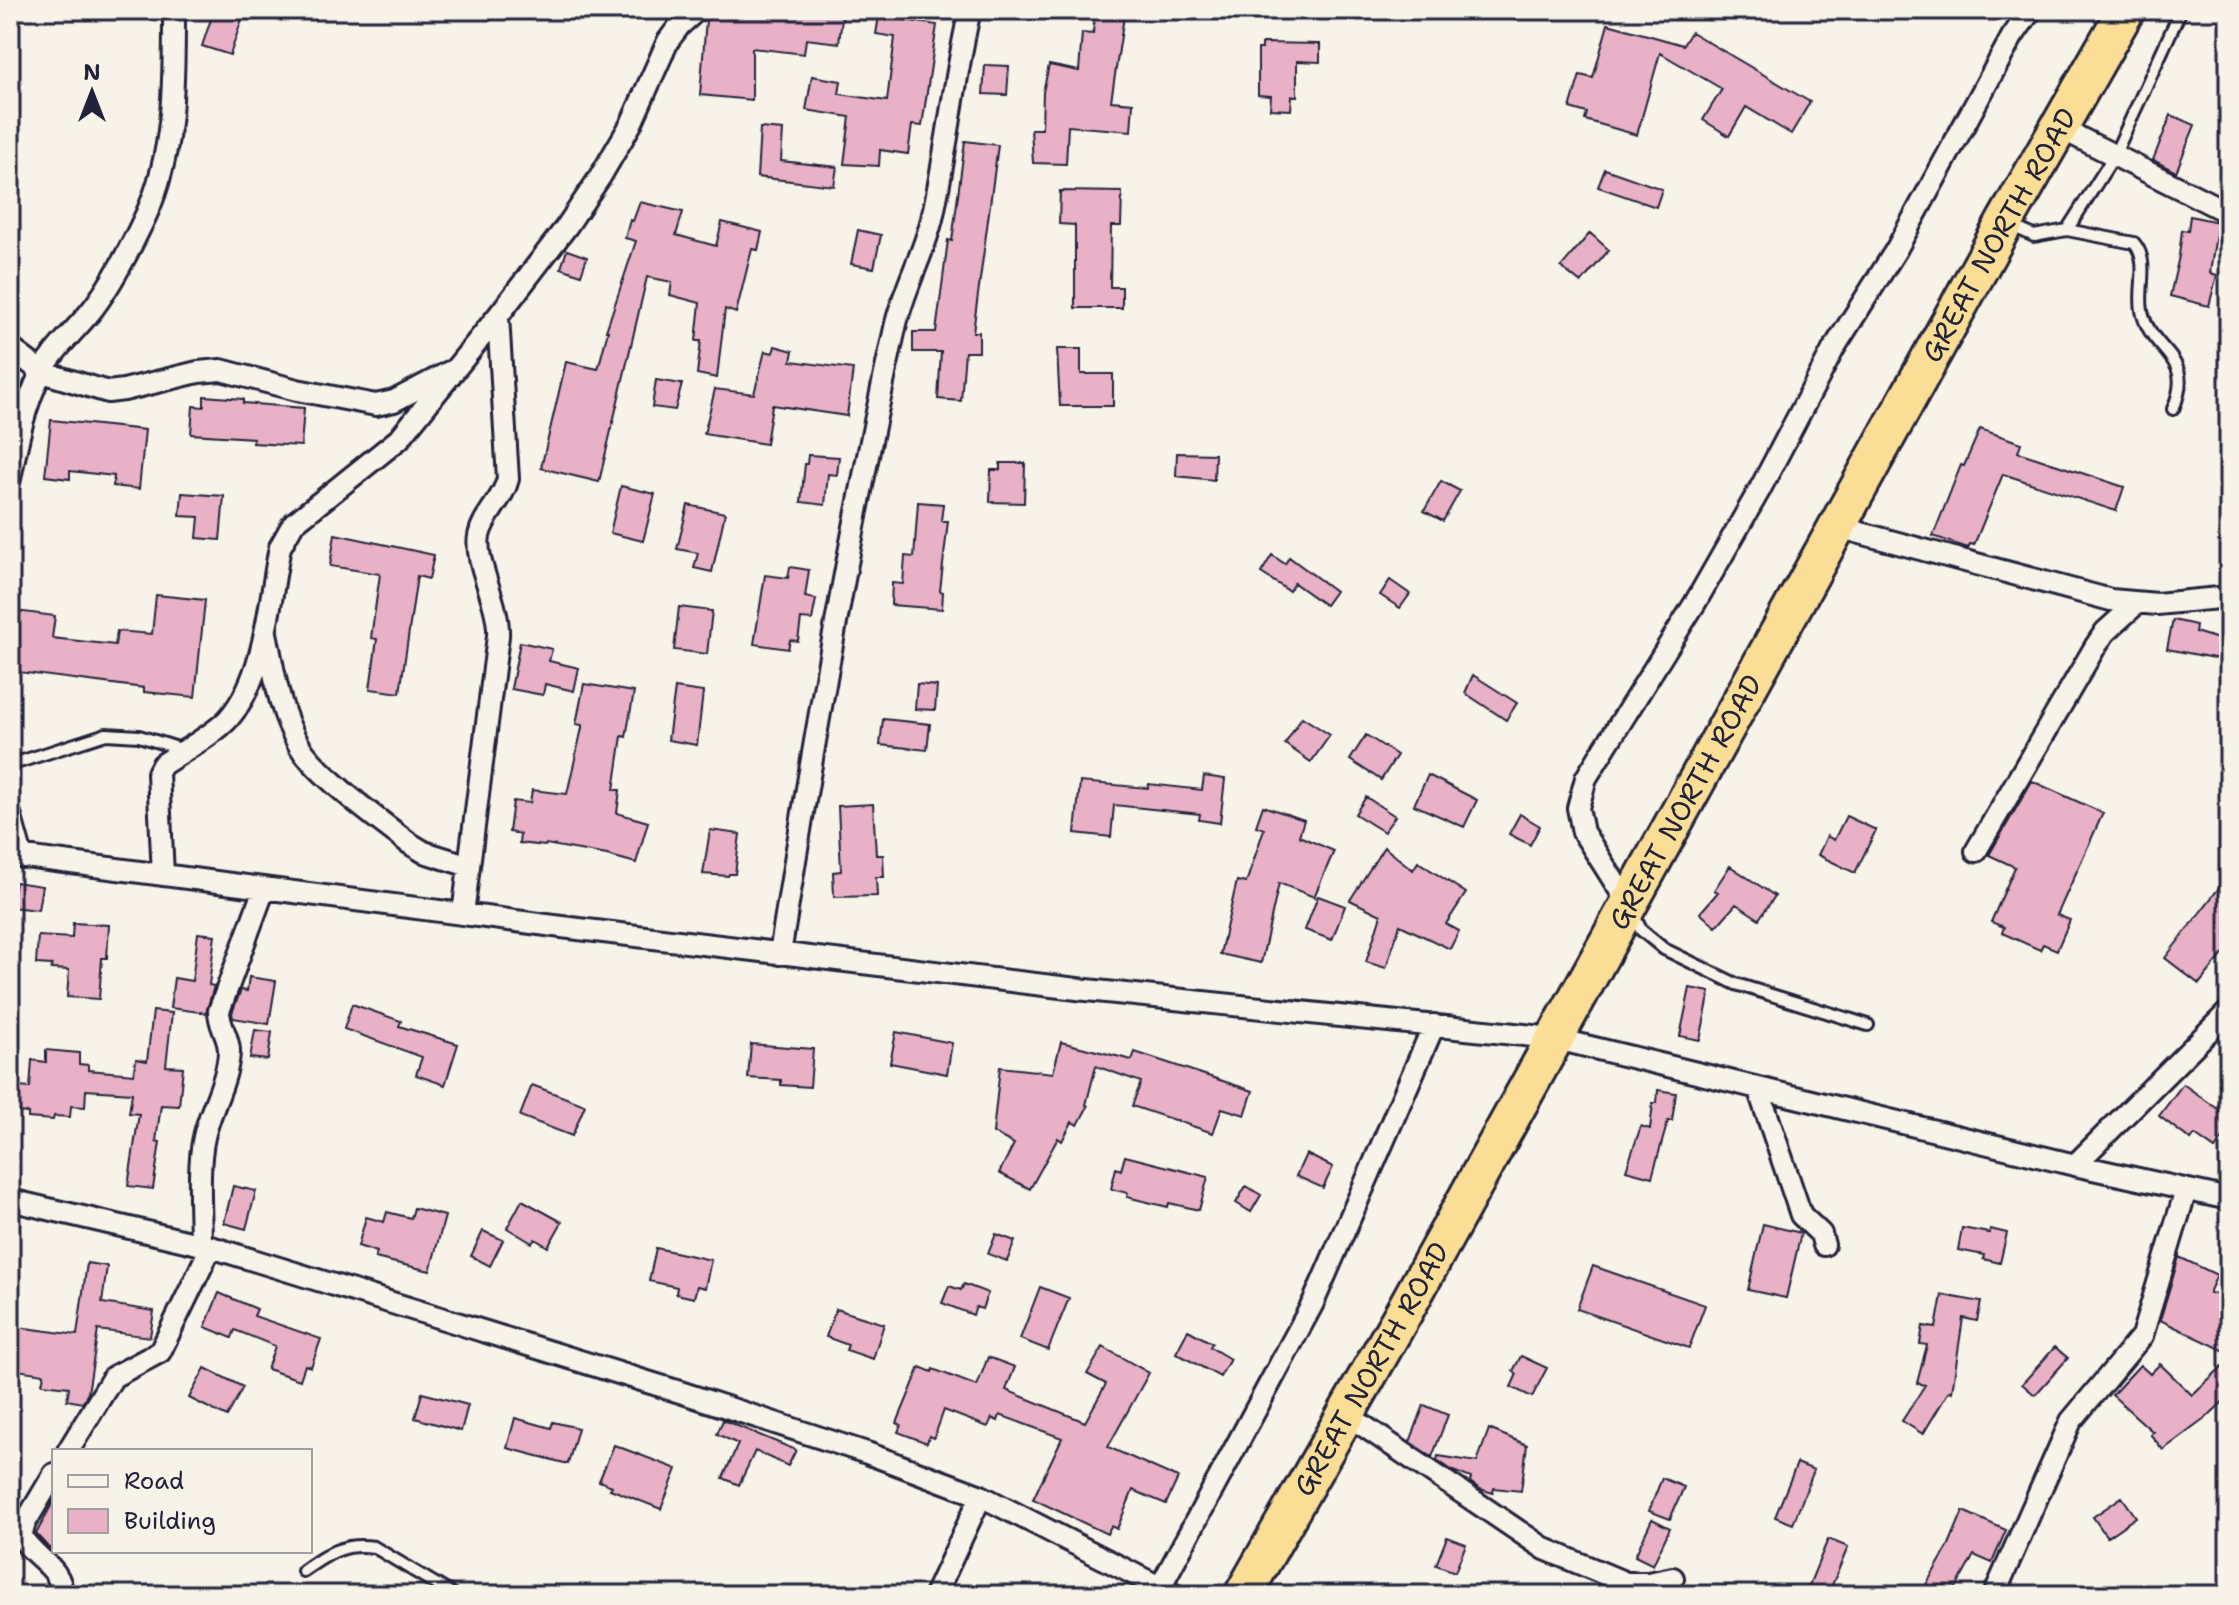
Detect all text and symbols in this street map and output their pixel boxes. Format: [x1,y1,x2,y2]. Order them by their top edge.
north arrow [52,52,132,132]
text: N [83,58,101,87]
street label: GREAT NORTH ROAD [1912,101,2085,369]
street label: GREAT NORTH ROAD [1599,668,1771,936]
street label: GREAT NORTH ROAD [1284,1235,1458,1503]
legend [52,1449,312,1553]
text: Road [124,1465,184,1497]
text: Building [124,1505,216,1537]

